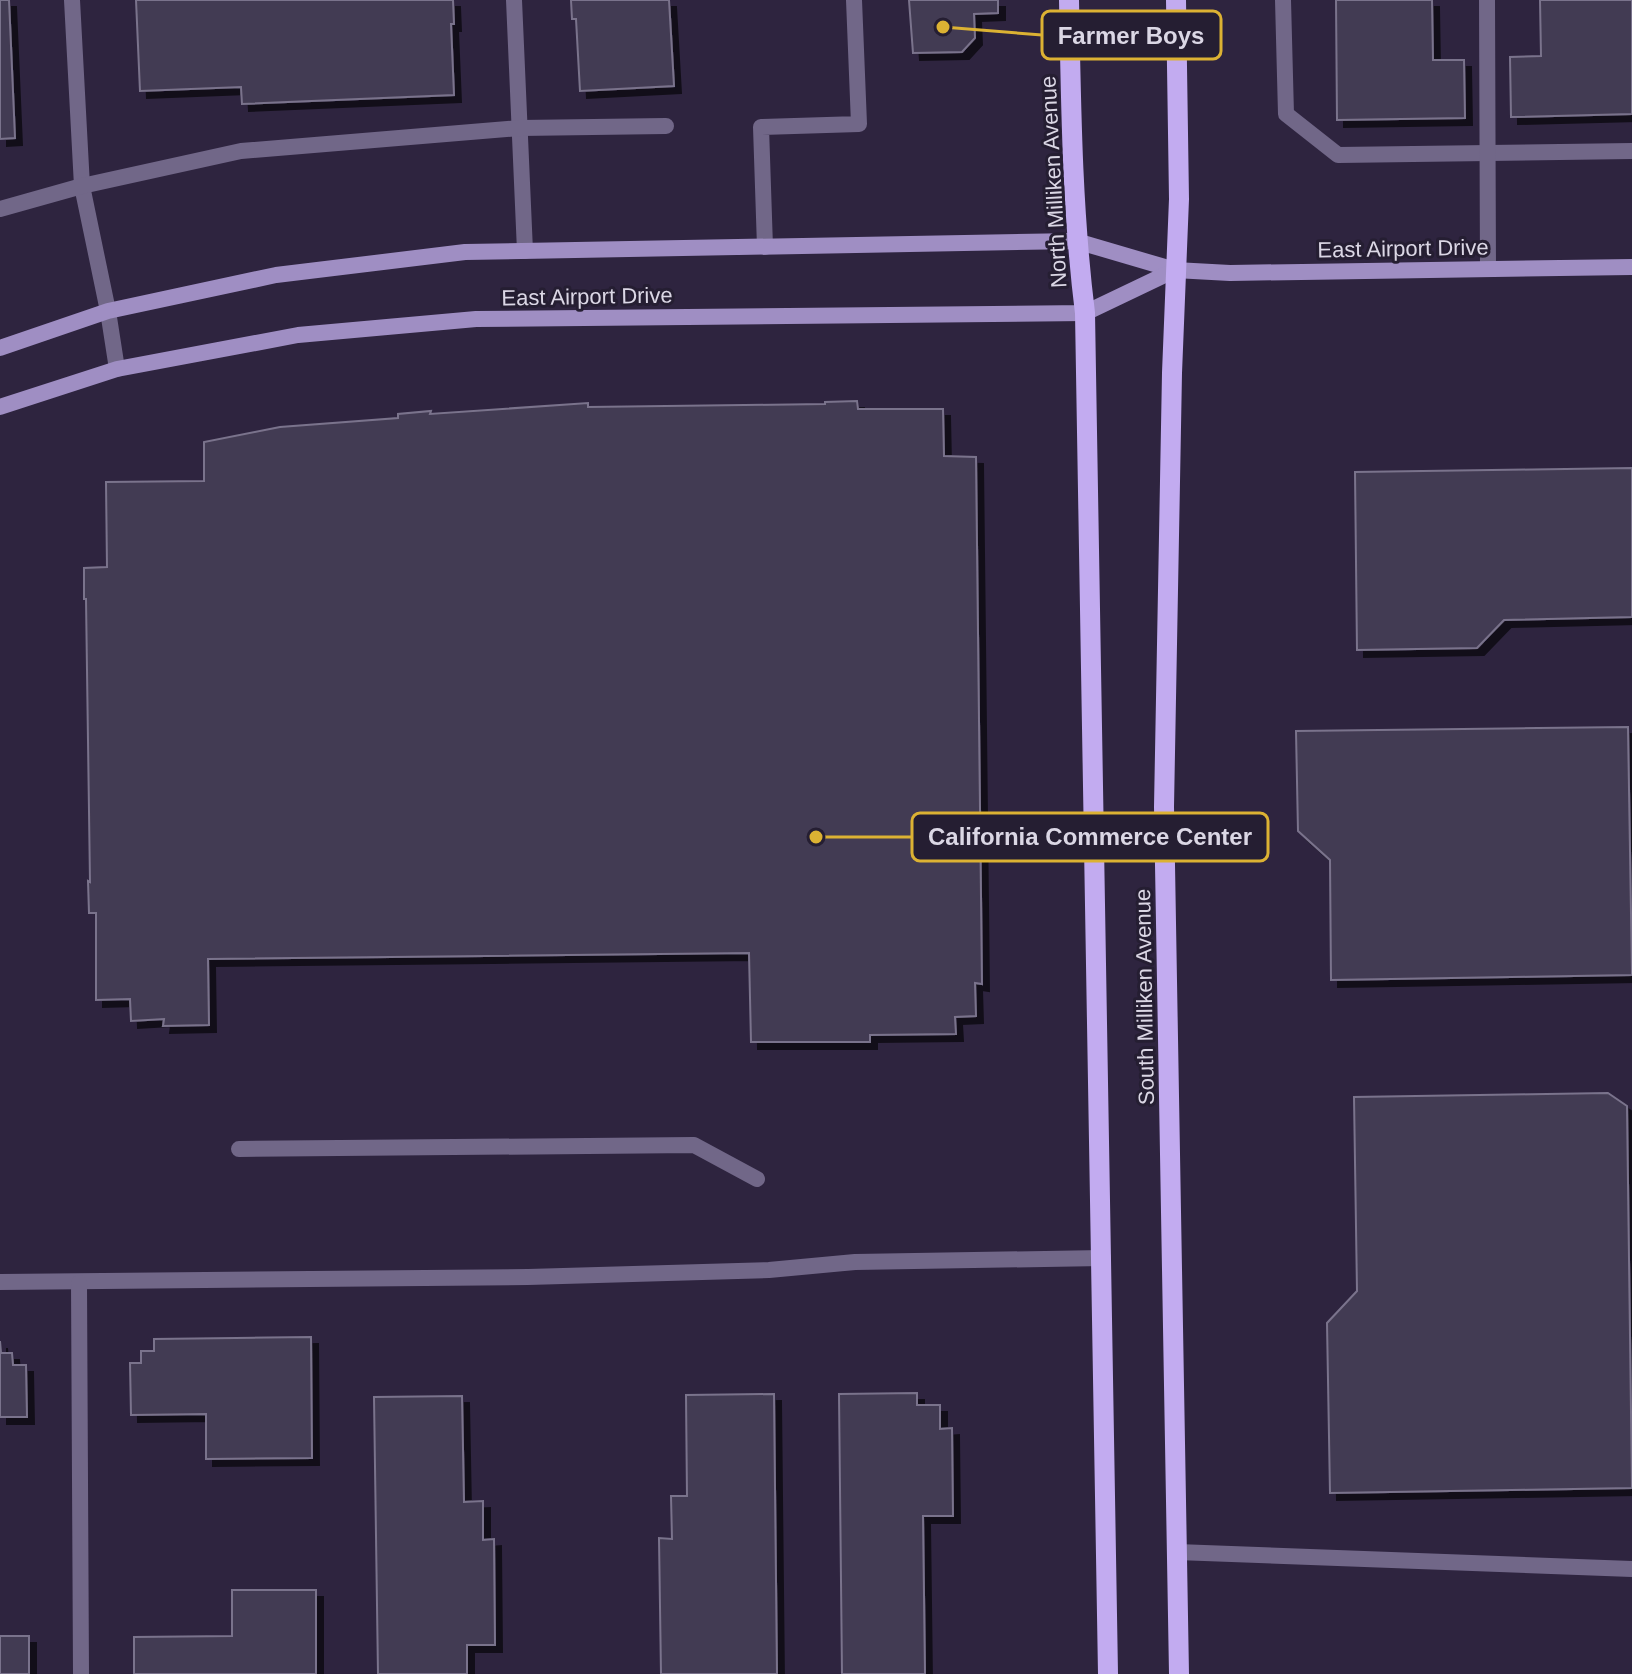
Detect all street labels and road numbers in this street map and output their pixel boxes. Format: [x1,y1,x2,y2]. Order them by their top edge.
street label: North Milliken Avenue [1035,75,1072,289]
street label: East Airport Drive [1317,235,1489,262]
street label: East Airport Drive [501,283,673,310]
street label: South Milliken Avenue [1130,889,1159,1105]

